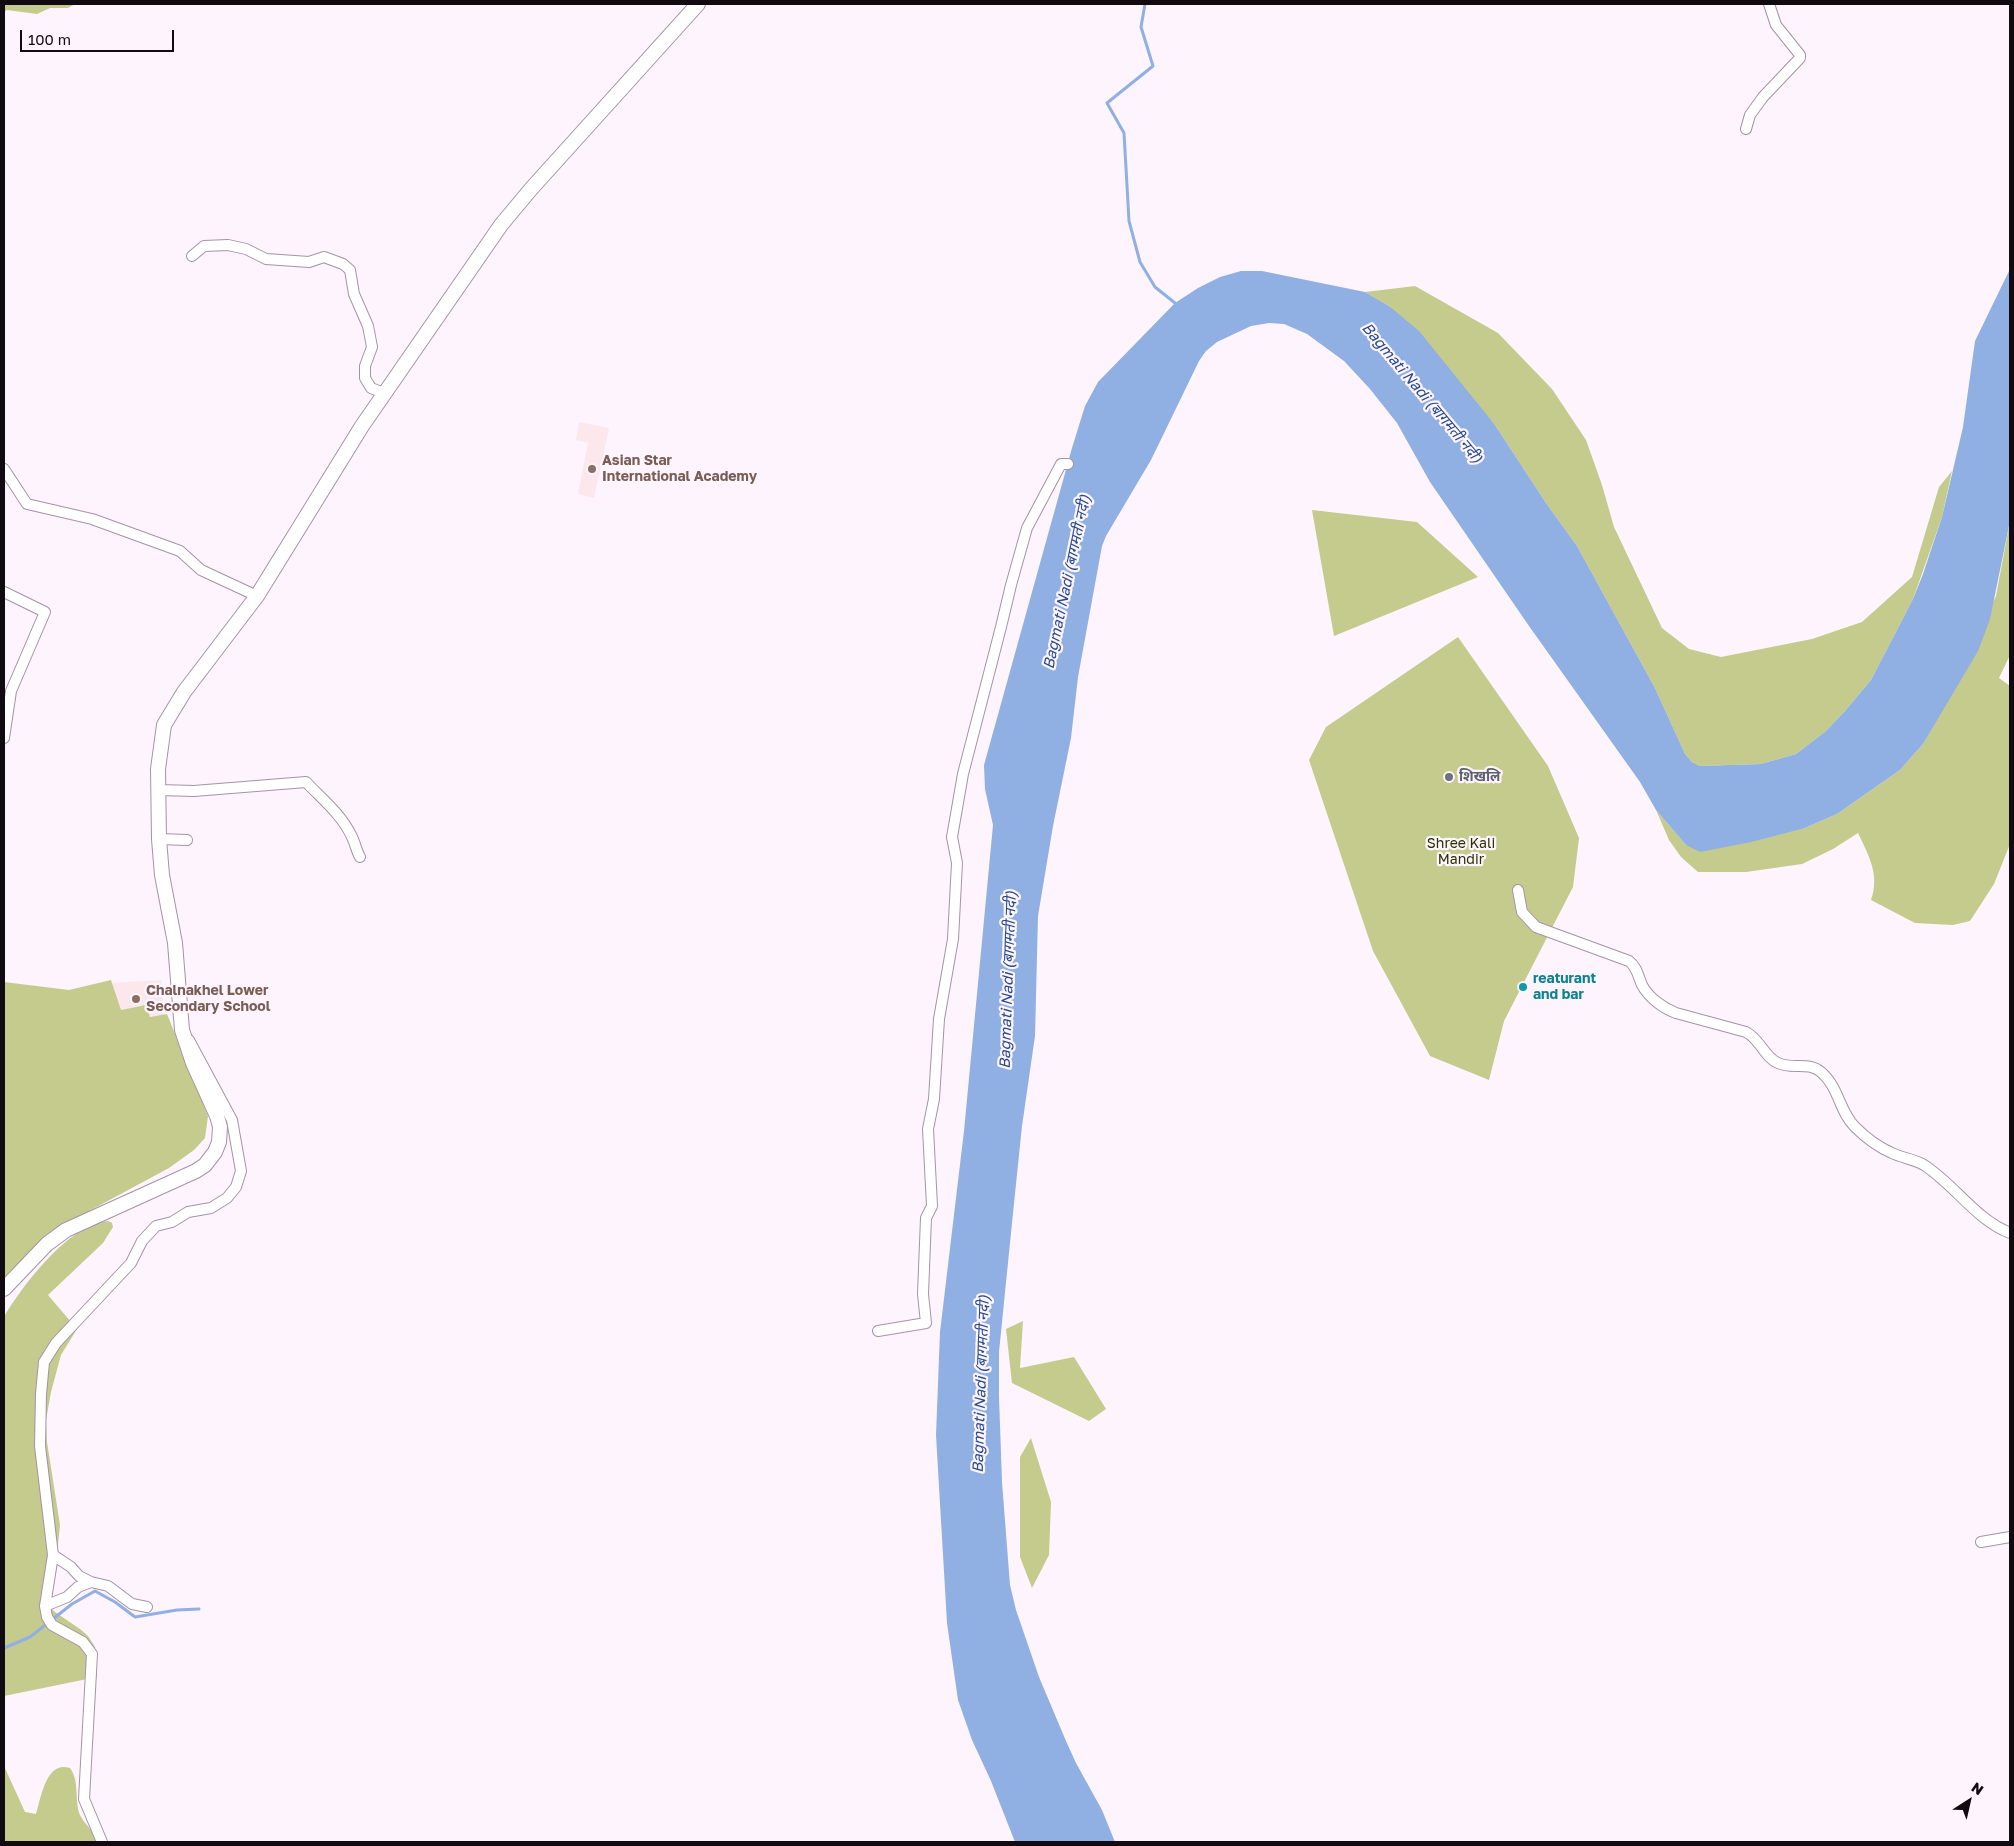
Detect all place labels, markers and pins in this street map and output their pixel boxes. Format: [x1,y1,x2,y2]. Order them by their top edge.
place label: Asian Star International Academy [602,453,757,486]
marker: Asian Star International Academy [586,463,598,475]
place label: शिखलि [1459,769,1500,785]
marker: शिखलि [1443,771,1455,783]
place label: reaturant and bar [1533,971,1596,1004]
marker: reaturant and bar [1517,981,1529,993]
place label: Chalnakhel Lower Secondary School [146,983,270,1016]
marker: Chalnakhel Lower Secondary School [130,993,142,1005]

